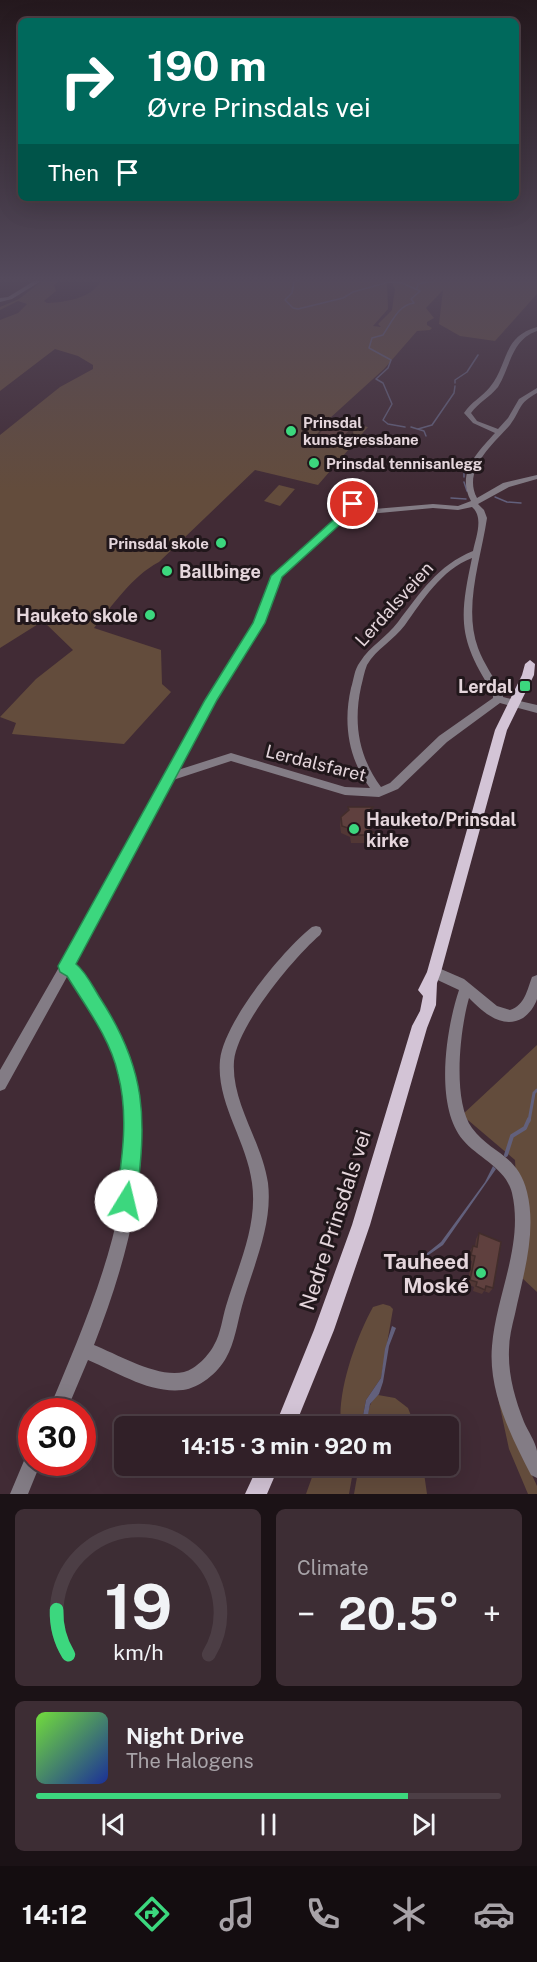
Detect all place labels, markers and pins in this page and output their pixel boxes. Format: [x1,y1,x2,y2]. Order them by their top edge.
place label: Prinsdal kunstgressbane [303,414,419,448]
marker: Prinsdal kunstgressbane [284,424,298,438]
place label: Prinsdal tennisanlegg [326,455,483,472]
marker: Prinsdal tennisanlegg [307,456,321,470]
pin [327,478,378,529]
place label: Prinsdal skole [108,535,209,552]
marker: Prinsdal skole [214,536,228,550]
place label: Ballbinge [179,561,261,582]
marker: Ballbinge [160,564,174,578]
place label: Hauketo skole [16,605,138,626]
marker: Hauketo skole [143,608,157,622]
place label: Lerdal [458,676,513,697]
marker: Lerdal [518,679,532,693]
place label: Hauketo/Prinsdal kirke [366,809,516,851]
marker: Hauketo/Prinsdal kirke [347,822,361,836]
place label: Tauheed Moské [383,1249,469,1298]
marker: Tauheed Moské [474,1266,488,1280]

